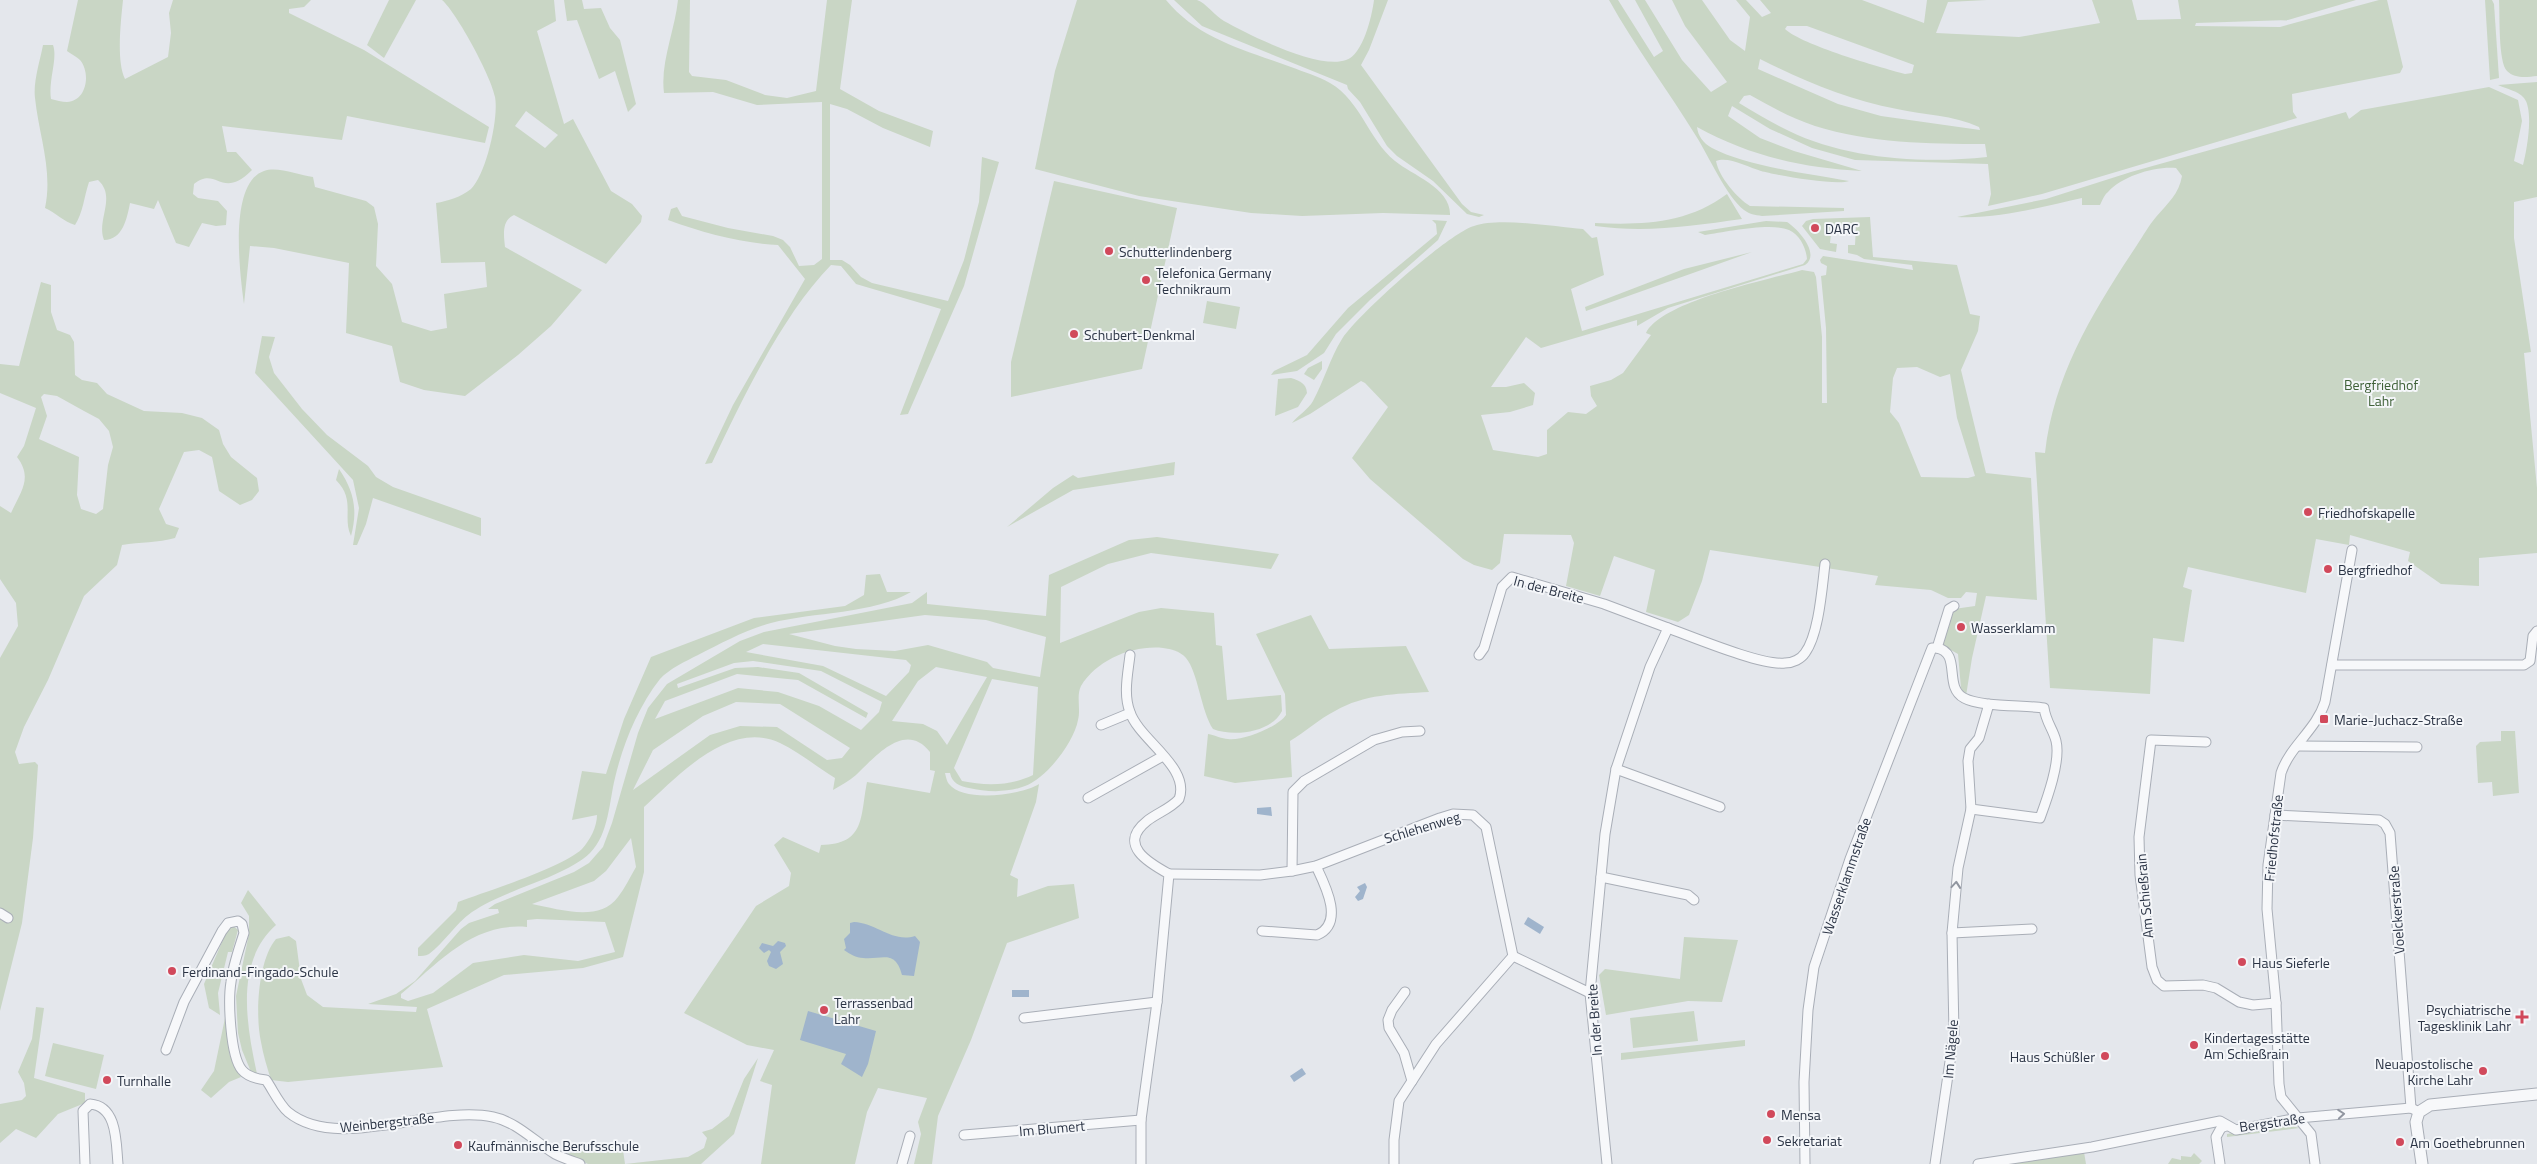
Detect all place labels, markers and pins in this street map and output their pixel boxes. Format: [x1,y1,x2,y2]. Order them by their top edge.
place label: DARC [1825,218,1859,239]
marker: DARC [1809,222,1821,234]
place label: Schutterlindenberg [1119,241,1232,262]
marker: Schutterlindenberg [1103,245,1115,257]
place label: Telefonica Germany Technikraum [1156,262,1272,299]
marker: Telefonica Germany Technikraum [1140,274,1152,286]
place label: Schubert-Denkmal [1084,324,1195,345]
marker: Schubert-Denkmal [1068,328,1080,340]
place label: Friedhofskapelle [2318,502,2415,523]
marker: Friedhofskapelle [2302,506,2314,518]
place label: Bergfriedhof [2338,559,2413,580]
marker: Bergfriedhof [2322,563,2334,575]
place label: Wasserklamm [1971,617,2056,638]
marker: Wasserklamm [1955,621,1967,633]
place label: Marie-Juchacz-Straße [2334,709,2463,730]
marker: Marie-Juchacz-Straße [2318,713,2330,725]
place label: Haus Sieferle [2252,952,2330,973]
marker: Haus Sieferle [2236,956,2248,968]
place label: Ferdinand-Fingado-Schule [182,961,339,982]
marker: Ferdinand-Fingado-Schule [166,965,178,977]
place label: Terrassenbad Lahr [834,992,913,1029]
place label: Psychiatrische Tagesklinik Lahr [2418,999,2511,1036]
marker: Terrassenbad Lahr [818,1004,830,1016]
marker: Psychiatrische Tagesklinik Lahr [2515,1010,2529,1024]
place label: Kindertagesstätte Am Schießrain [2204,1027,2310,1064]
marker: Kindertagesstätte Am Schießrain [2188,1039,2200,1051]
place label: Haus Schüßler [2010,1046,2095,1067]
marker: Haus Schüßler [2099,1050,2111,1062]
place label: Neuapostolische Kirche Lahr [2375,1053,2473,1090]
marker: Neuapostolische Kirche Lahr [2477,1065,2489,1077]
place label: Turnhalle [117,1070,171,1091]
marker: Turnhalle [101,1074,113,1086]
place label: Mensa [1781,1104,1821,1125]
marker: Mensa [1765,1108,1777,1120]
place label: Sekretariat [1777,1130,1842,1151]
place label: Am Goethebrunnen [2410,1132,2525,1153]
marker: Sekretariat [1761,1134,1773,1146]
place label: Kaufmännische Berufsschule [468,1135,639,1156]
marker: Am Goethebrunnen [2394,1136,2406,1148]
marker: Kaufmännische Berufsschule [452,1139,464,1151]

